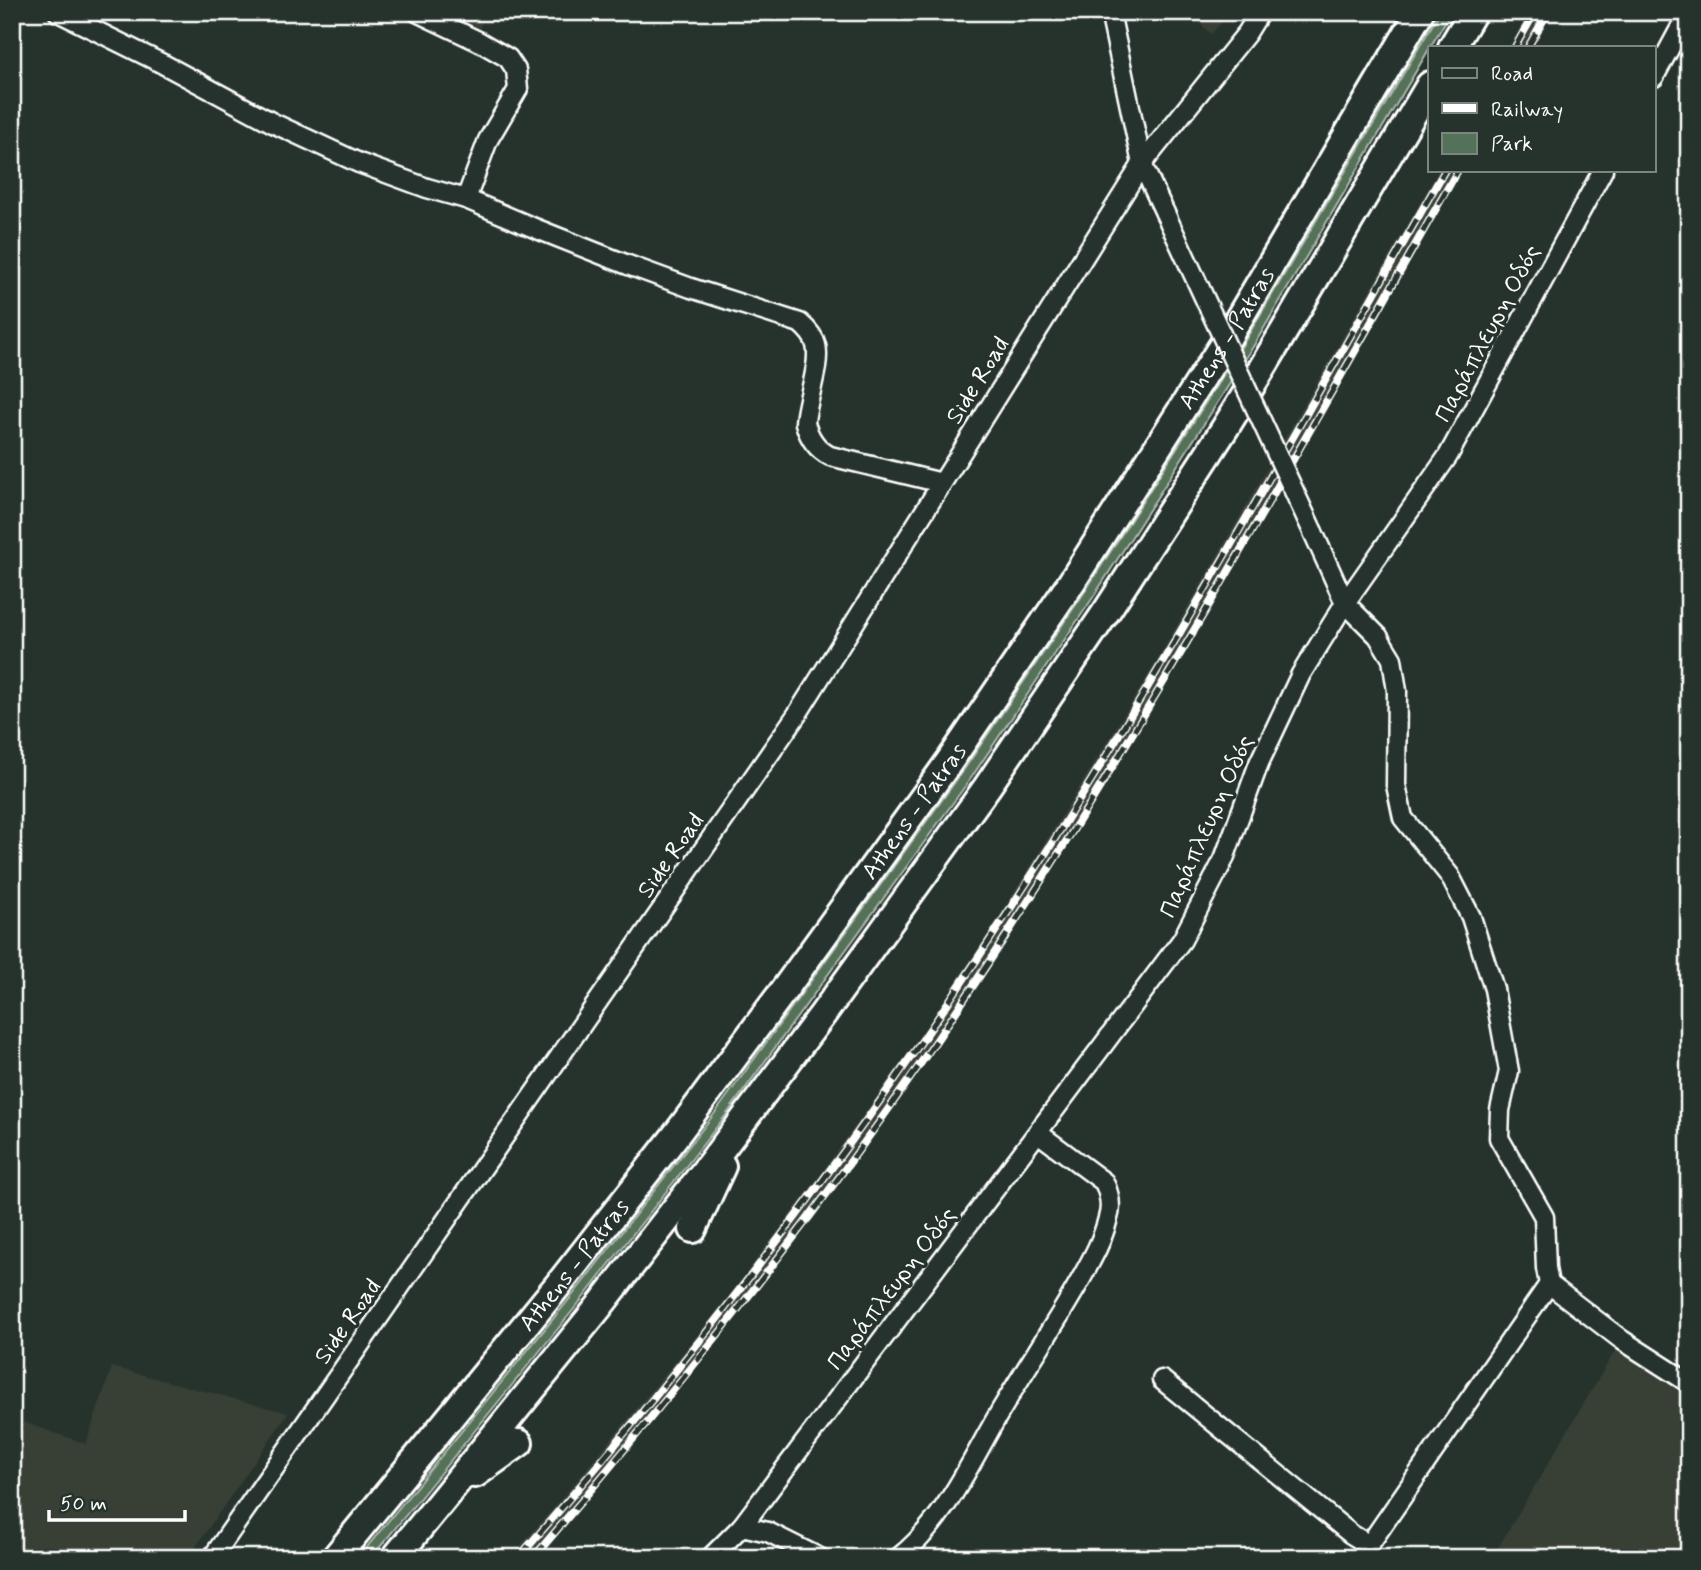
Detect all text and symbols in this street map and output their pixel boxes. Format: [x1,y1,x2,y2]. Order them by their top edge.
legend [1428,46,1656,172]
text: Road [1491,60,1533,88]
text: Railway [1491,96,1563,124]
text: Park [1491,130,1533,158]
street label: Παράπλευρη Οδός [1428,240,1548,428]
street label: Athens - Patras [1172,262,1283,416]
street label: Side Road [939,331,1017,430]
street label: Παράπλευρη Οδός [1153,730,1262,923]
street label: Athens - Patras [855,737,975,886]
street label: Side Road [631,807,712,905]
street label: Athens - Patras [512,1193,637,1338]
street label: Παράπλευρη Οδός [821,1201,964,1377]
street label: Side Road [308,1273,389,1371]
scale bar [49,1479,186,1523]
text: 50 m [60,1490,107,1518]

